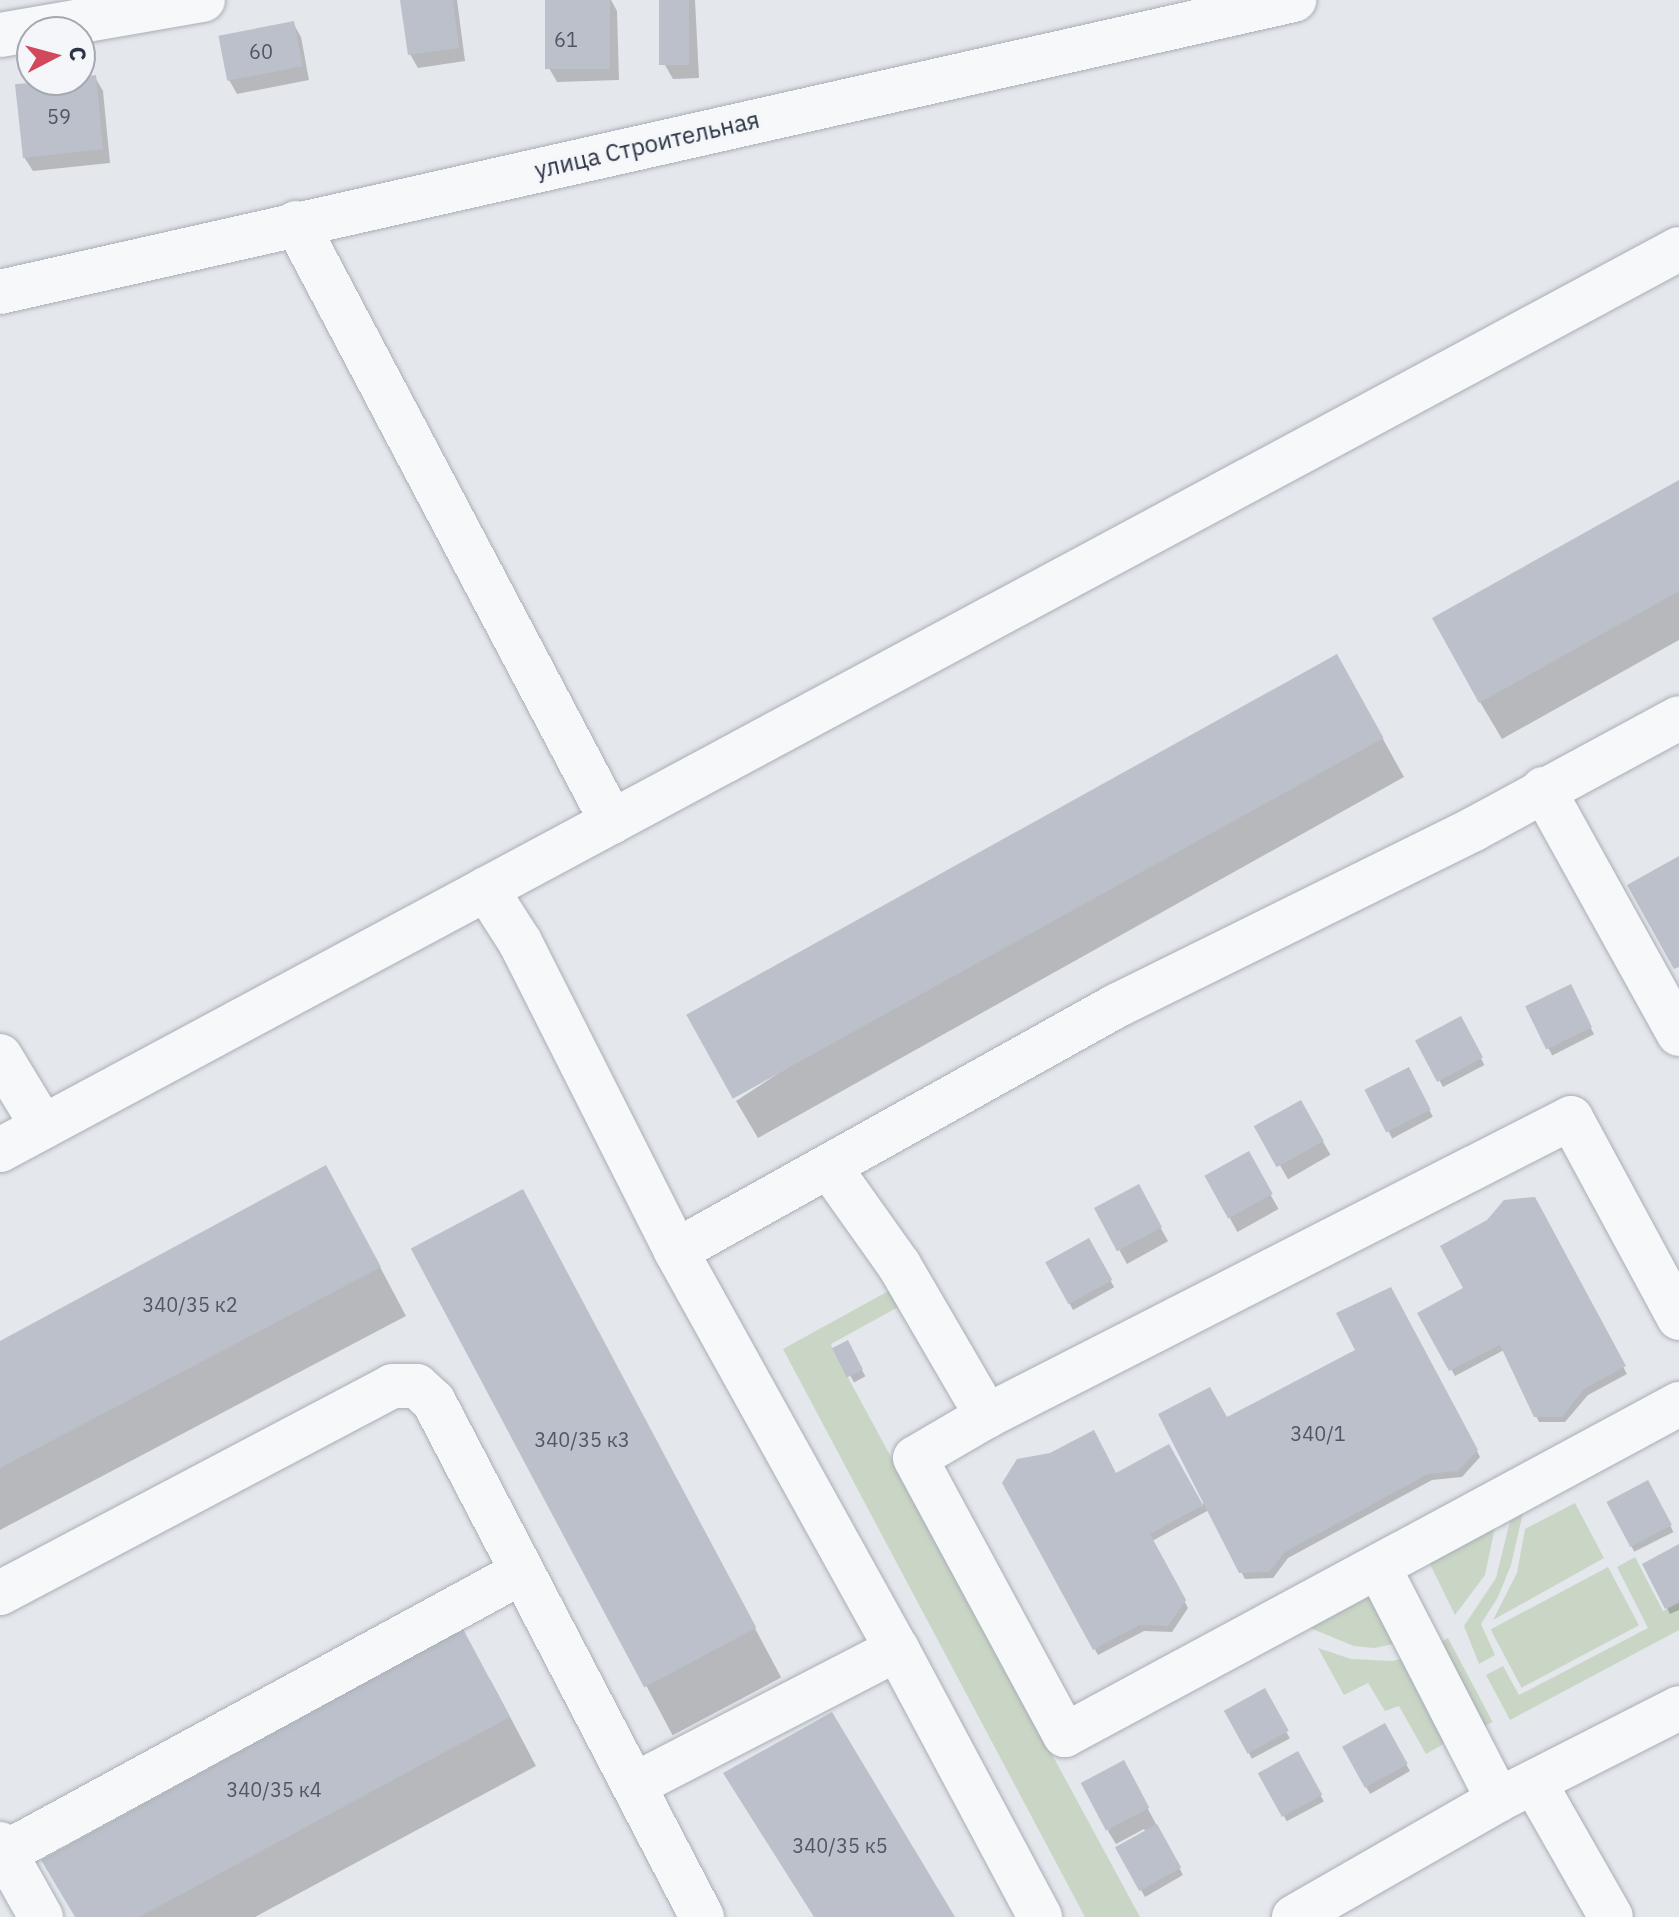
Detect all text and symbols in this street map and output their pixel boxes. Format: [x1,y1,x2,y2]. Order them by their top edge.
north arrow [16,16,96,96]
house number: 61 [554,27,578,51]
house number: 60 [249,39,273,63]
text: С [63,45,94,62]
house number: 59 [47,104,71,128]
street label: улица Строительная [532,105,762,185]
house number: 340/35 к2 [142,1292,238,1316]
house number: 340/1 [1290,1421,1346,1445]
house number: 340/35 к3 [534,1427,630,1451]
house number: 340/35 к4 [226,1777,322,1801]
house number: 340/35 к5 [792,1833,888,1857]

